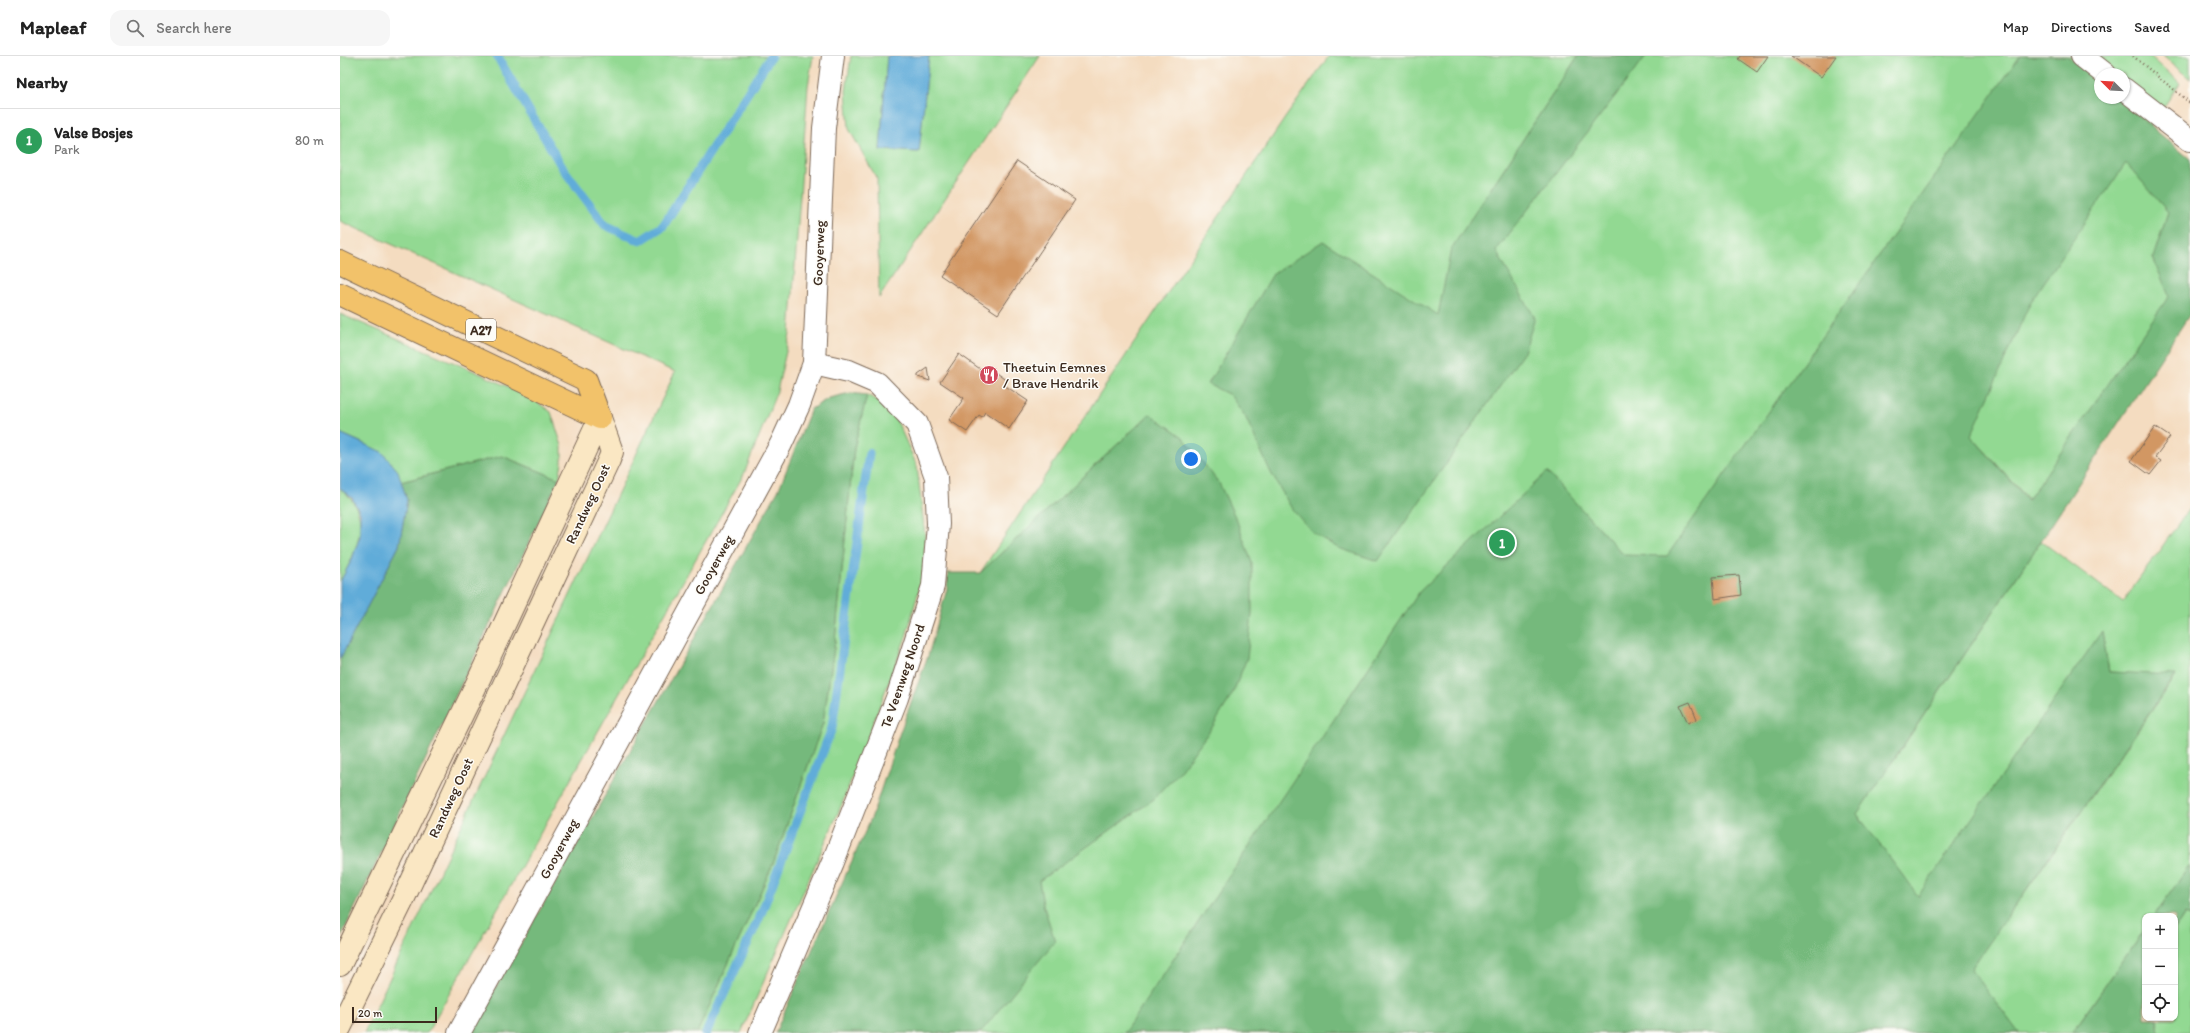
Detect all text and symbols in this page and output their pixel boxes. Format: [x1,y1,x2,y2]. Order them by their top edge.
search box [110,10,390,46]
text: Mapleaf [20,16,86,39]
icon: search [124,17,146,39]
text: Search here [156,19,232,37]
text: Map [2003,19,2029,36]
text: Directions [2051,19,2112,36]
text: Saved [2134,19,2170,36]
north arrow [2094,68,2130,104]
text: Nearby [16,72,68,92]
text: Valse Bosjes [54,124,133,142]
text: 1 [26,133,32,148]
text: 80 m [295,133,324,148]
text: Park [54,142,80,157]
street label: Gooyerweg [809,219,829,286]
road number: A27 [466,319,496,341]
place label: Theetuin Eemnes / Brave Hendrik [1003,359,1106,392]
restaurant icon: Theetuin Eemnes / Brave Hendrik [978,364,1000,386]
your location [1181,449,1201,469]
street label: Randweg Oost [562,461,614,547]
pin: 1 [1489,528,1515,558]
street label: Gooyerweg [691,531,738,598]
street label: Te Veenweg Noord [877,621,929,730]
street label: Randweg Oost [425,755,477,841]
street label: Gooyerweg [536,815,582,882]
map controls [2142,913,2178,1021]
button: + [2142,913,2178,949]
button: − [2142,949,2178,985]
button: locate [2142,985,2178,1021]
scale bar [352,1005,437,1024]
text: 20 m [358,1007,382,1020]

